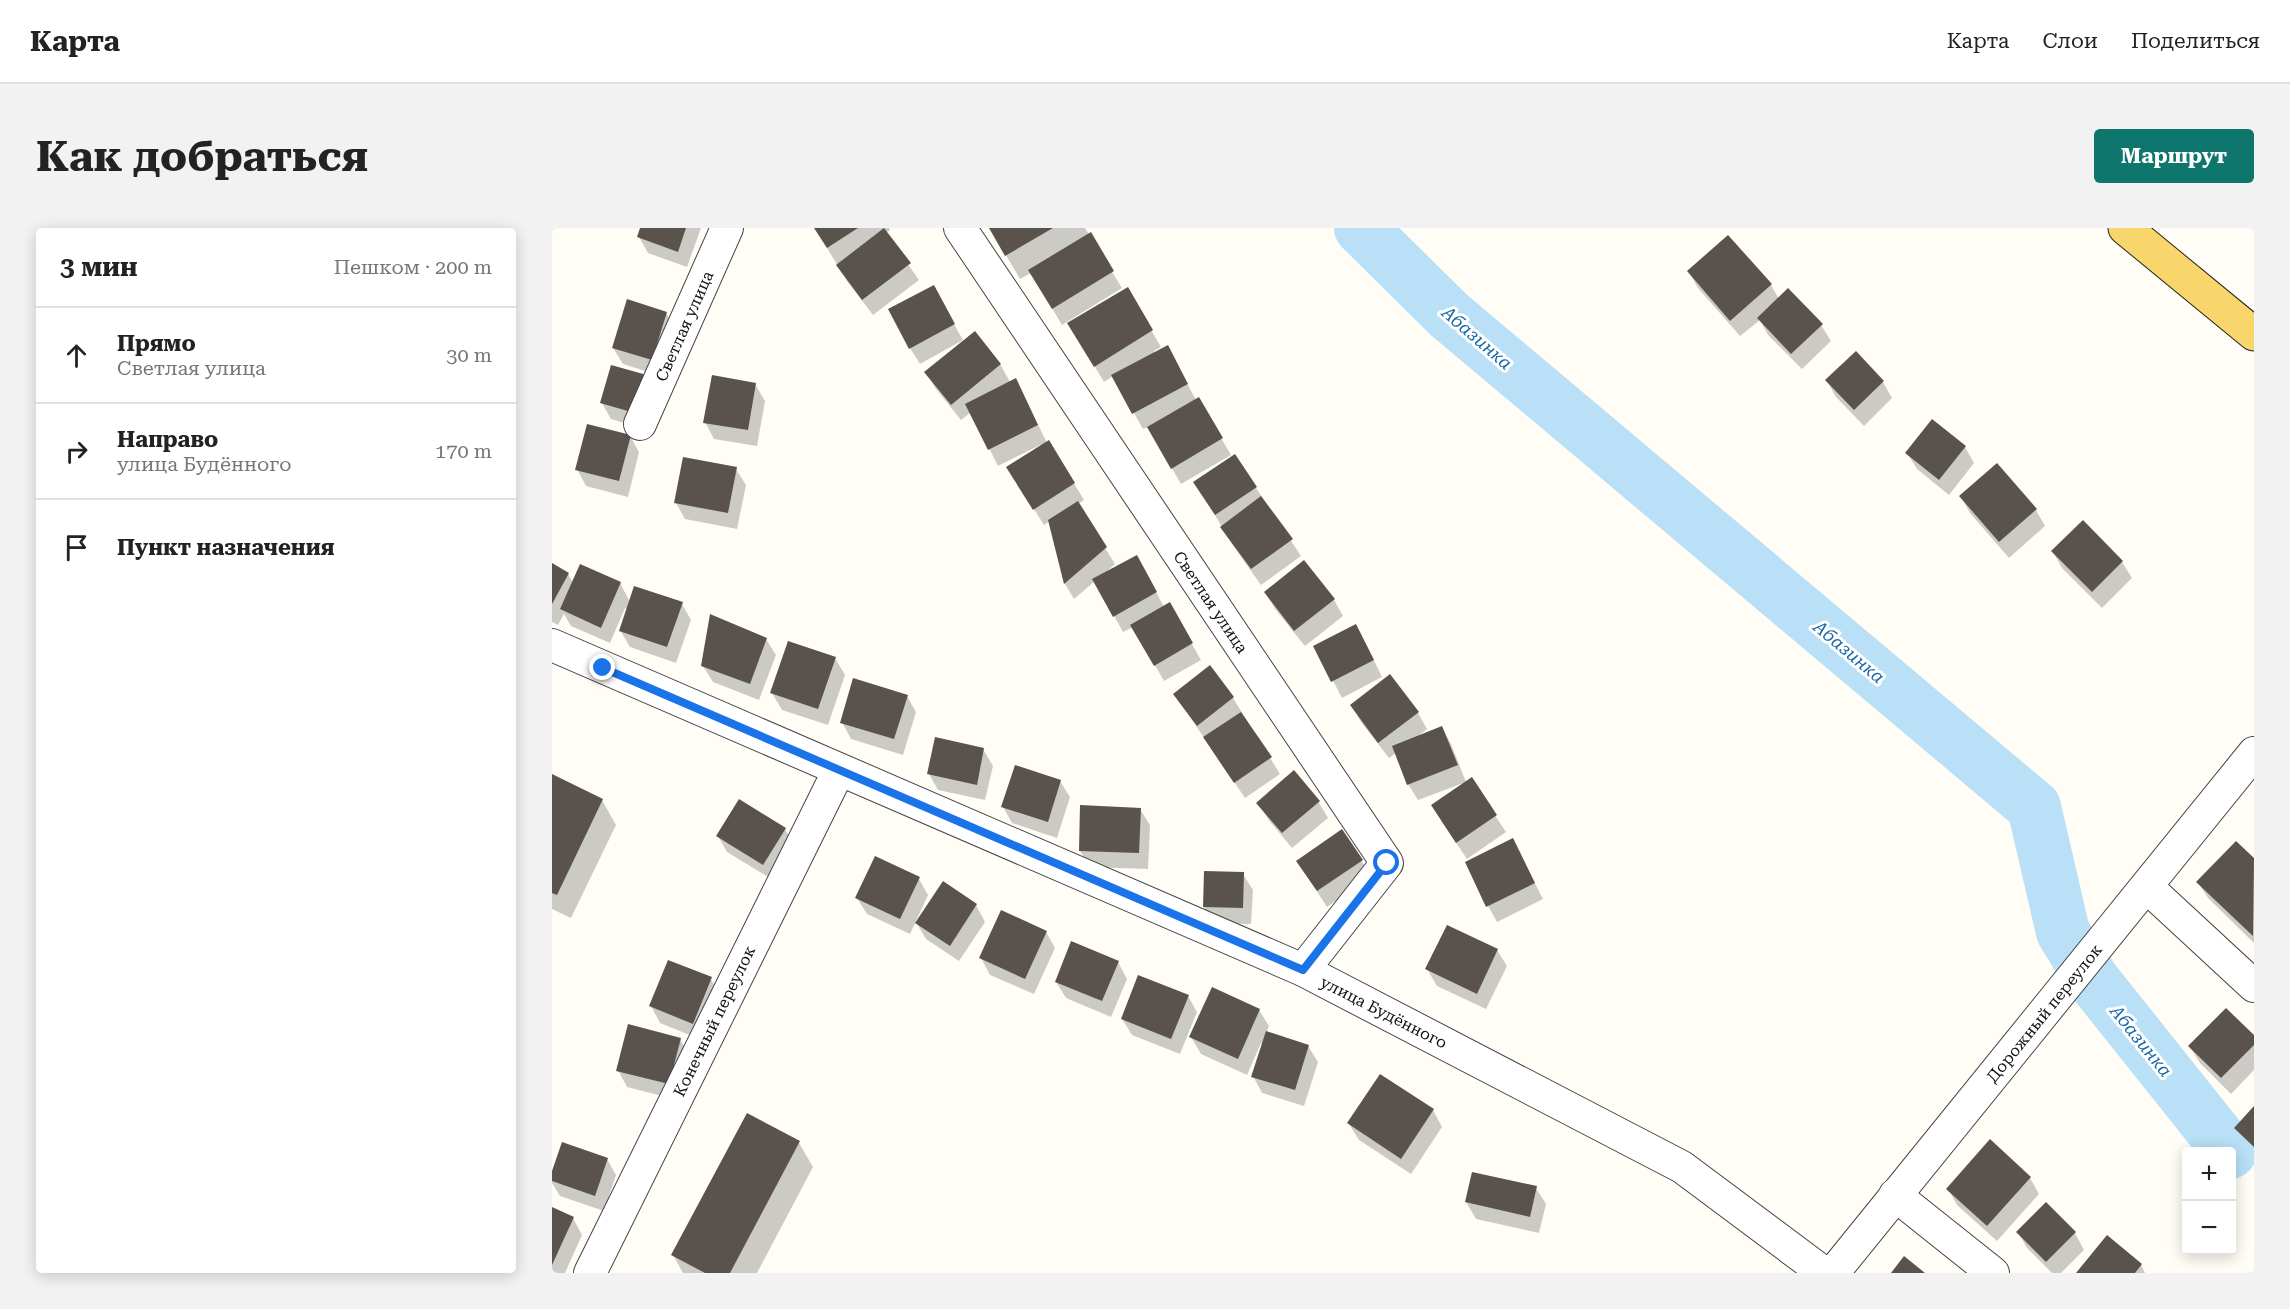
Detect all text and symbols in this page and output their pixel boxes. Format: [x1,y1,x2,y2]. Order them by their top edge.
text: Карта [30,25,120,58]
text: Карта [1947,29,2010,53]
text: Слои [2043,29,2098,53]
text: Поделиться [2131,29,2260,53]
button: Маршрут [2094,129,2254,183]
text: Как добраться [36,132,368,181]
text: 3 мин [60,252,138,282]
text: Пешком · 200 m [334,255,492,279]
street label: Светлая улица [652,268,717,384]
water label: Абазинка [1437,301,1517,374]
text: Прямо [117,331,196,356]
icon: ahead [60,339,93,372]
text: 30 m [446,343,492,367]
text: Светлая улица [117,356,266,380]
text: Направо [117,427,218,452]
icon: right [60,435,93,468]
text: 170 m [435,439,492,463]
text: улица Будённого [117,452,292,476]
icon: arrive [60,531,93,564]
text: Пункт назначения [117,535,335,560]
street label: Светлая улица [1169,548,1252,657]
water label: Абазинка [1809,615,1889,687]
route end [589,654,615,680]
route start [1373,849,1399,875]
street label: Дорожный переулок [1983,940,2106,1086]
street label: Конечный переулок [670,943,759,1100]
street label: улица Будённого [1317,972,1450,1053]
water label: Абазинка [2106,1000,2177,1081]
map controls [2182,1147,2236,1255]
button: + [2182,1147,2236,1201]
button: − [2182,1201,2236,1255]

